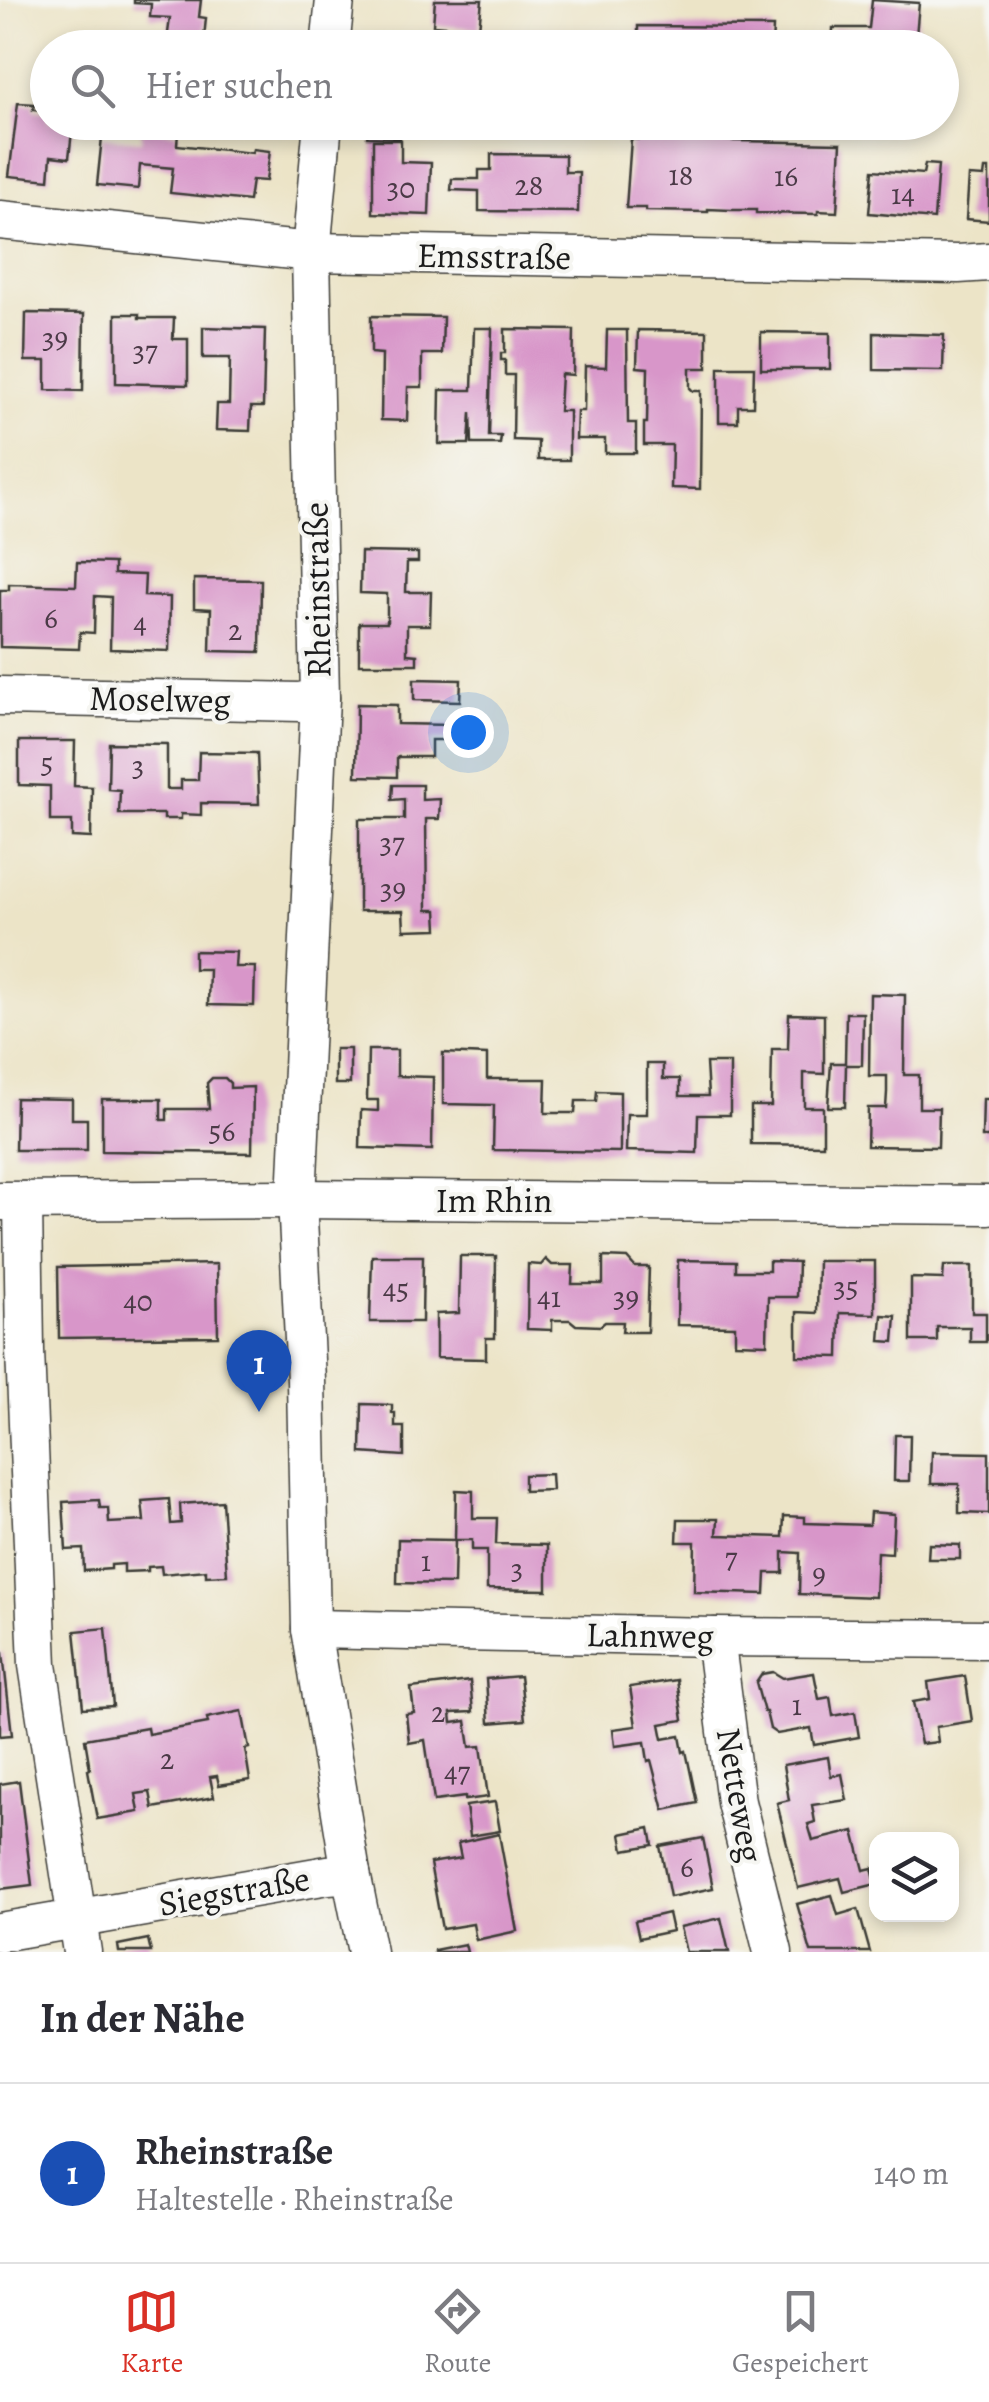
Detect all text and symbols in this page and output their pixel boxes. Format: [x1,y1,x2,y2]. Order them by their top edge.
search box [30,30,959,140]
icon: search [65,58,120,113]
text: Hier suchen [145,59,333,111]
house number: 18 [669,155,693,195]
house number: 16 [774,156,798,196]
house number: 28 [515,165,543,205]
house number: 30 [387,168,415,208]
house number: 14 [891,174,915,214]
street label: Emsstraße [416,231,572,281]
house number: 39 [42,318,68,358]
house number: 37 [132,331,158,371]
street label: Rheinstraße [291,502,343,678]
house number: 6 [44,598,58,638]
house number: 4 [133,603,147,643]
house number: 2 [228,610,242,650]
street label: Moselweg [89,674,232,724]
your location [443,707,494,758]
house number: 5 [41,743,53,783]
house number: 3 [132,746,144,786]
house number: 37 [379,823,405,863]
house number: 39 [380,869,406,909]
house number: 56 [209,1111,235,1151]
street label: Im Rhin [435,1176,553,1224]
house number: 35 [833,1267,859,1307]
house number: 45 [383,1269,409,1309]
house number: 41 [537,1277,561,1317]
house number: 39 [613,1277,639,1317]
house number: 40 [123,1281,153,1321]
pin: 1 [226,1330,292,1412]
house number: 7 [725,1538,738,1578]
house number: 1 [421,1541,431,1581]
house number: 3 [511,1549,523,1589]
house number: 9 [812,1554,826,1594]
street label: Lahnweg [585,1610,715,1660]
house number: 1 [792,1685,802,1725]
house number: 2 [431,1692,445,1732]
street label: Netteweg [705,1724,776,1867]
house number: 2 [160,1739,174,1779]
house number: 47 [444,1752,470,1792]
map controls [869,1832,959,1922]
button: layers [869,1832,959,1922]
house number: 6 [680,1847,694,1887]
street label: Siegstraße [155,1854,313,1928]
text: In der Nähe [40,1989,245,2046]
text: Rheinstraße [135,2125,333,2177]
text: 1 [67,2151,78,2195]
text: 140 m [874,2151,949,2195]
text: Haltestelle · Rheinstraße [135,2177,454,2221]
tab: Karte [120,2284,183,2382]
tab: Route [424,2284,491,2382]
tab: Gespeichert [732,2284,869,2382]

